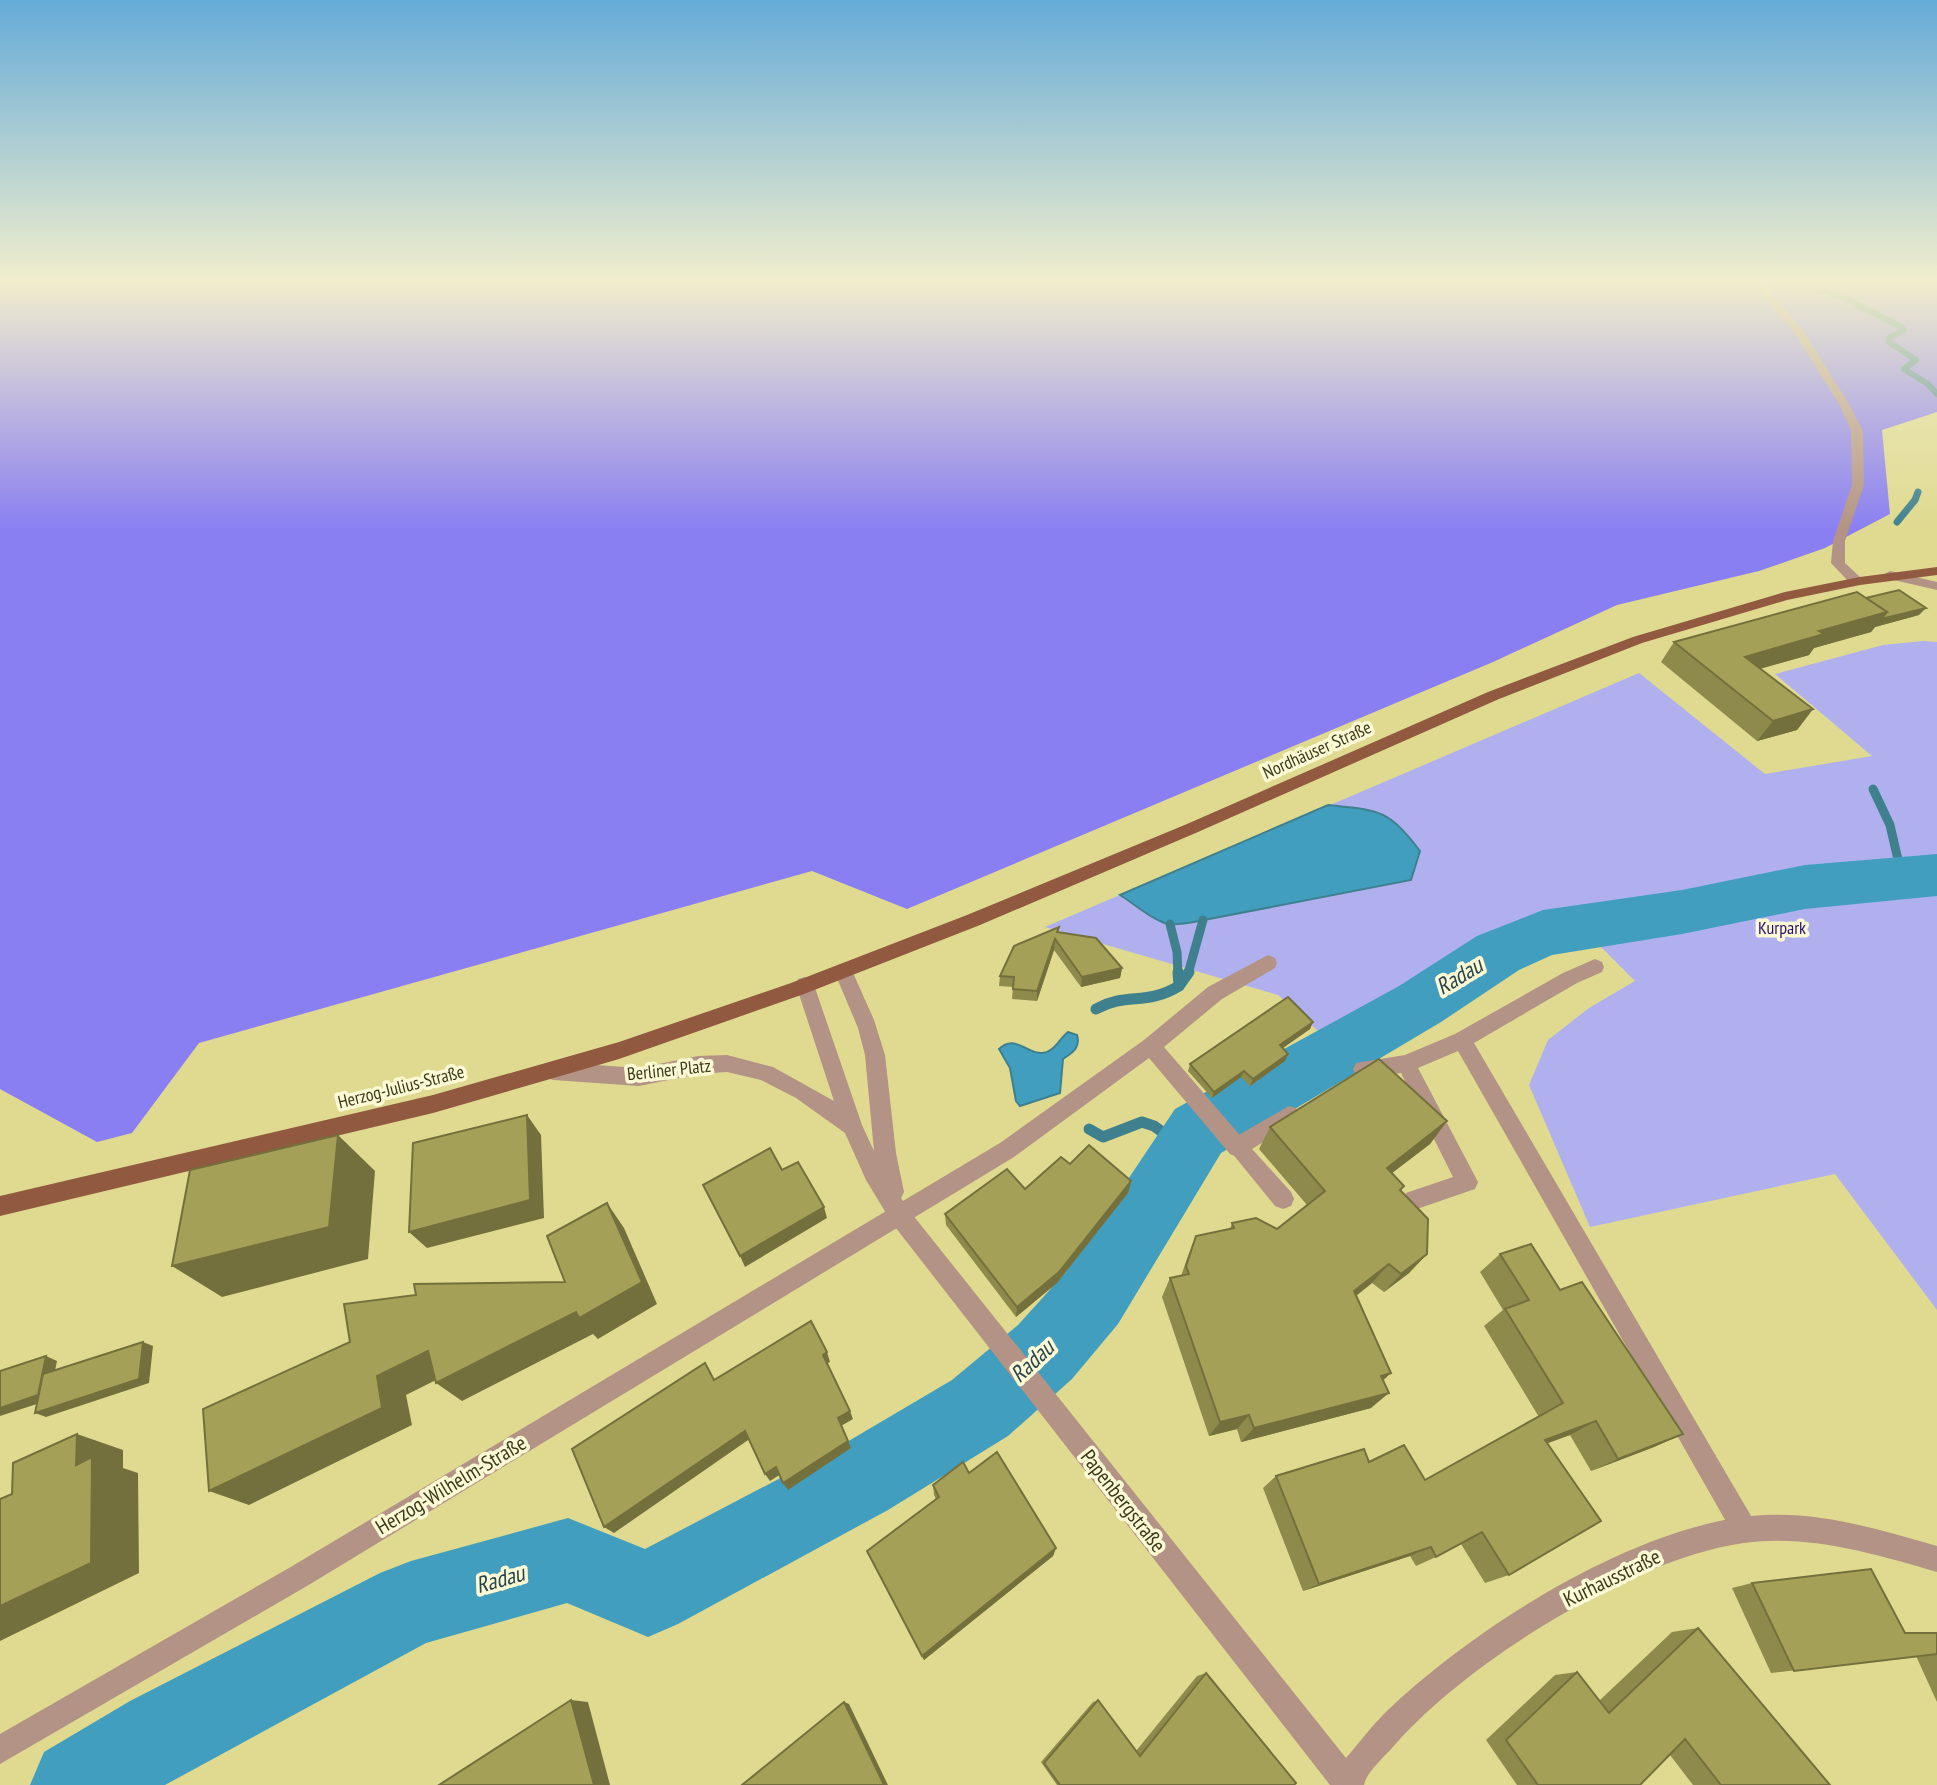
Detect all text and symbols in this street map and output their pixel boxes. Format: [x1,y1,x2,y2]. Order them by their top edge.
street label: Nordhäuser Straße [1259,715,1375,784]
park label: Kurpark [1758,916,1806,939]
water label: Radau [1430,949,1489,1001]
street label: Berliner Platz [626,1054,712,1085]
street label: Herzog-Julius-Straße [335,1060,466,1113]
water label: Radau [1004,1332,1061,1388]
street label: Herzog-Wilhelm-Straße [370,1429,531,1540]
street label: Papenbergstraße [1075,1444,1172,1557]
street label: Kurhausstraße [1559,1542,1665,1613]
water label: Radau [472,1557,530,1599]

